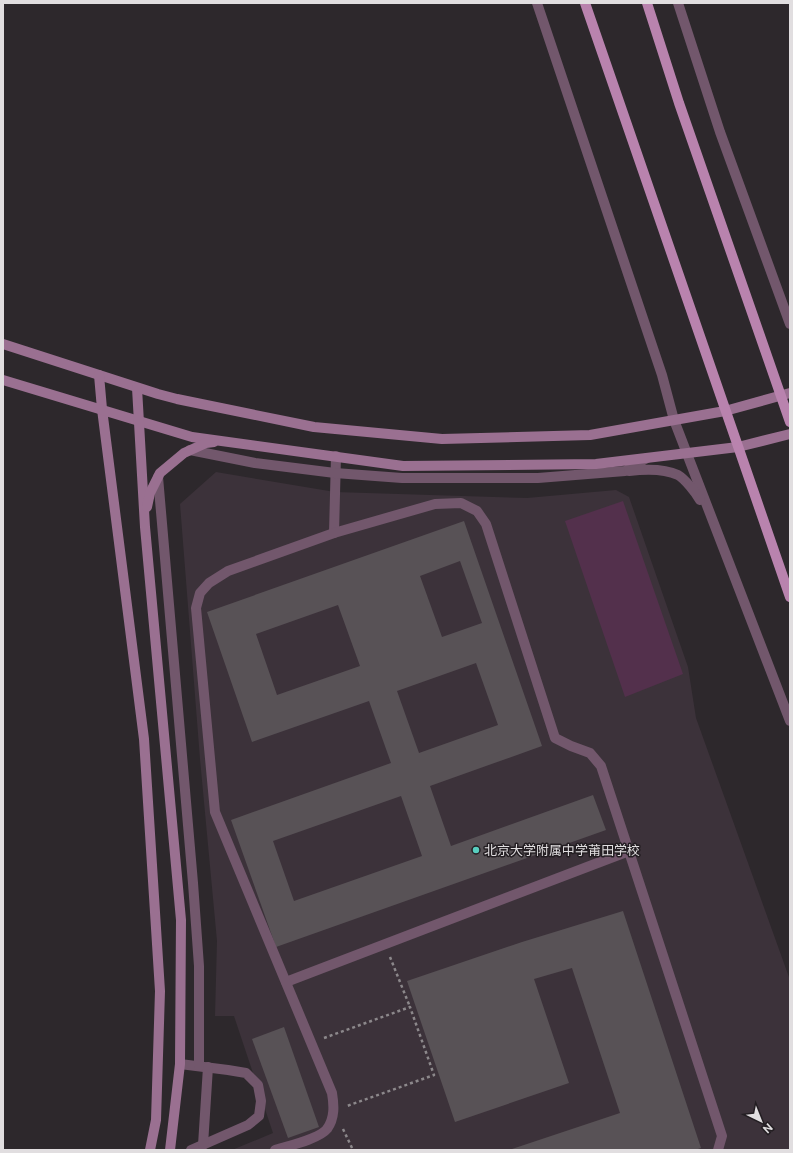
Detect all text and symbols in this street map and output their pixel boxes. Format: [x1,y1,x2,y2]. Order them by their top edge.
place label: 北京大学附属中学莆田学校 [484,843,640,858]
marker: 北京大学附属中学莆田学校 [471,845,481,855]
north arrow [741,1101,781,1141]
text: N [761,1121,775,1136]

